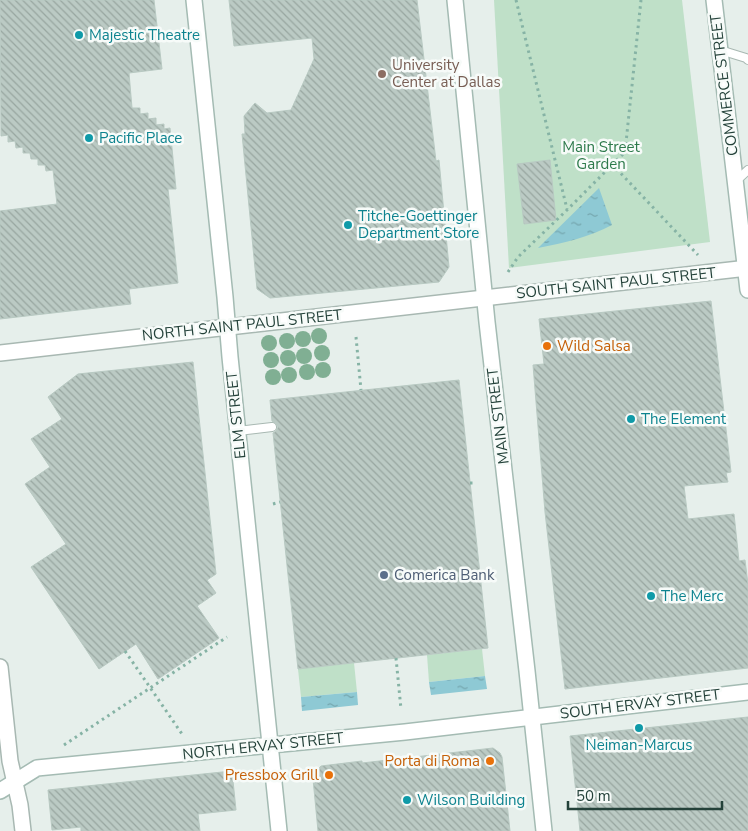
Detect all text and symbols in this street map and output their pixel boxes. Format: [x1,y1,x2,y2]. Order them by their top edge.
street label: COMMERCE STREET [705,13,743,157]
place label: Majestic Theatre [89,25,200,45]
marker: Majestic Theatre [73,29,85,41]
place label: University Center at Dallas [392,55,501,92]
marker: University Center at Dallas [376,68,388,80]
place label: Pacific Place [99,128,182,148]
marker: Pacific Place [83,132,95,144]
park label: Main Street Garden [562,137,641,174]
place label: Titche-Goettinger Department Store [358,206,479,243]
marker: Titche-Goettinger Department Store [342,219,354,231]
street label: SOUTH SAINT PAUL STREET [515,263,717,303]
street label: NORTH SAINT PAUL STREET [141,305,343,345]
place label: Wild Salsa [557,336,631,356]
marker: Wild Salsa [541,340,553,352]
street label: MAIN STREET [482,367,514,465]
street label: ELM STREET [221,370,251,460]
place label: The Element [641,409,727,429]
marker: The Element [625,413,637,425]
place label: Comerica Bank [394,565,495,585]
marker: Comerica Bank [378,569,390,581]
place label: The Merc [661,586,723,606]
marker: The Merc [645,590,657,602]
street label: SOUTH ERVAY STREET [559,684,721,724]
marker: Neiman-Marcus [633,722,645,734]
street label: NORTH ERVAY STREET [181,728,345,764]
place label: Neiman-Marcus [586,735,692,755]
place label: Porta di Roma [385,751,480,771]
marker: Porta di Roma [484,755,496,767]
place label: Pressbox Grill [225,765,320,785]
marker: Pressbox Grill [323,769,335,781]
scale bar [568,778,722,810]
text: 50 m [576,786,611,806]
place label: Wilson Building [417,790,525,810]
marker: Wilson Building [401,794,413,806]

